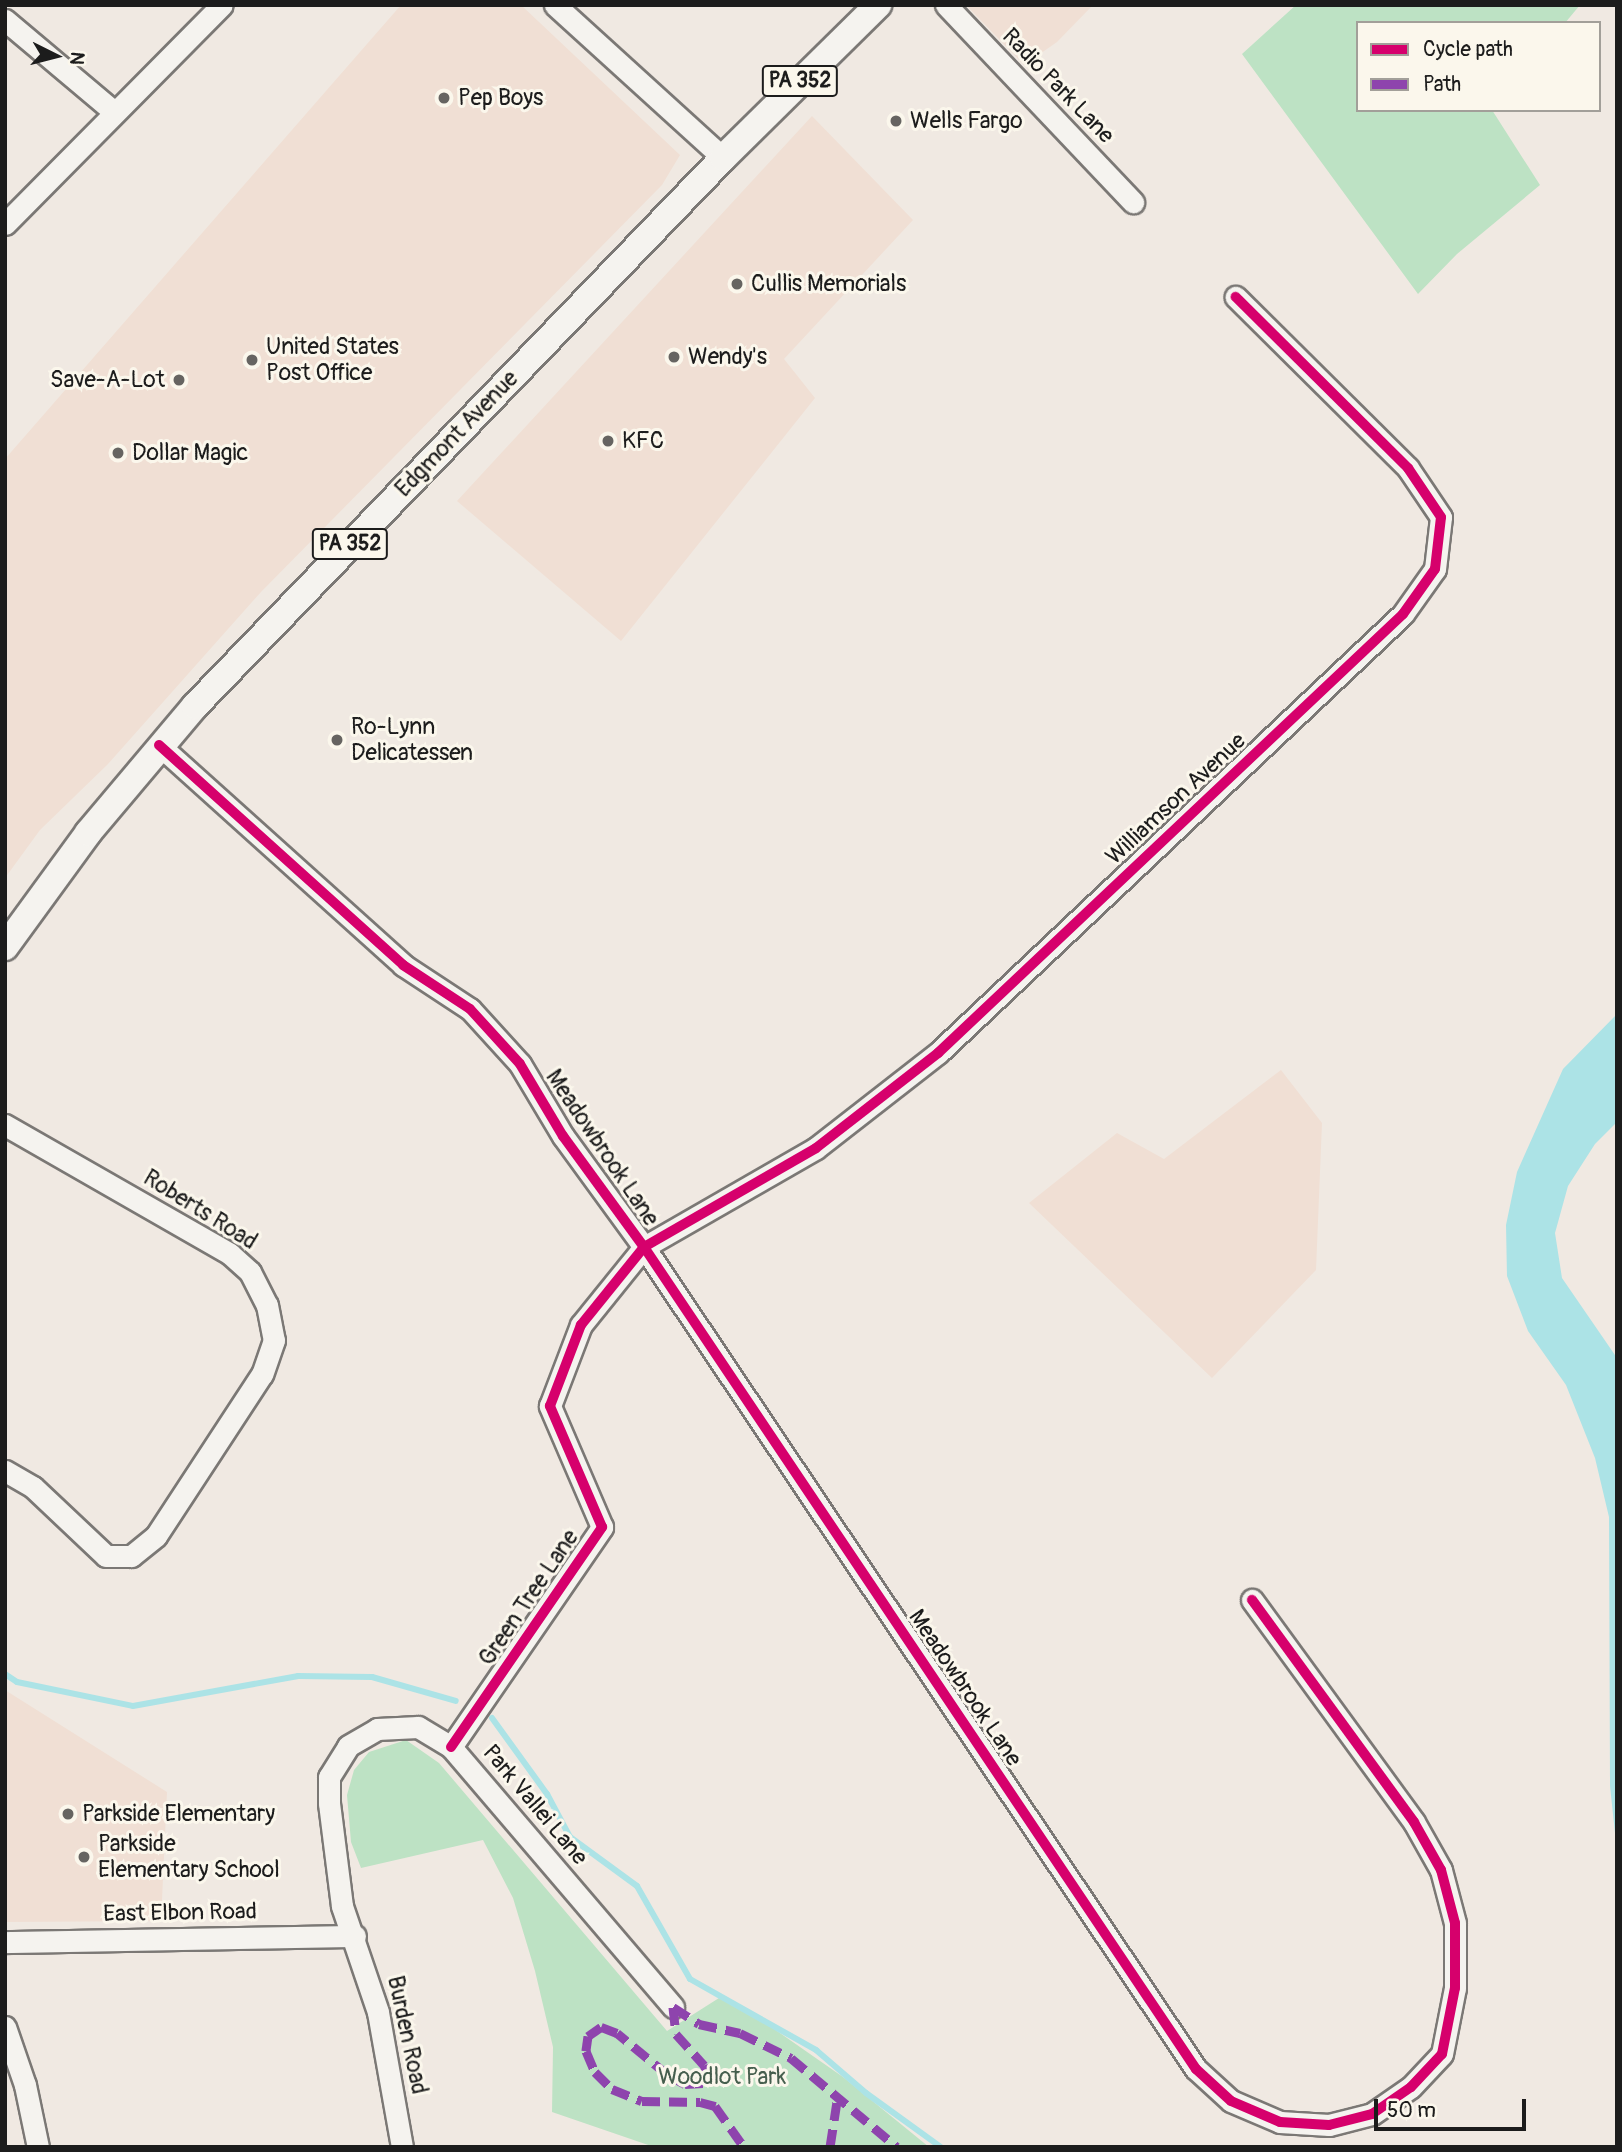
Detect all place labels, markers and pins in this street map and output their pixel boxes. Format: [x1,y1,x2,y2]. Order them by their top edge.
place label: Pep Boys [458,84,543,112]
marker: Pep Boys [436,90,452,106]
place label: Wells Fargo [910,107,1022,135]
marker: Wells Fargo [888,113,904,129]
place label: Cullis Memorials [751,270,906,298]
marker: Cullis Memorials [729,276,745,292]
place label: United States Post Office [266,333,399,387]
place label: Wendy's [688,343,767,371]
marker: Wendy's [666,349,682,365]
marker: United States Post Office [244,352,260,368]
place label: Save-A-Lot [50,366,165,394]
marker: Save-A-Lot [171,372,187,388]
place label: KFC [622,427,664,455]
marker: KFC [600,433,616,449]
place label: Dollar Magic [132,439,248,467]
marker: Dollar Magic [110,445,126,461]
place label: Ro-Lynn Delicatessen [351,713,473,767]
marker: Ro-Lynn Delicatessen [329,732,345,748]
place label: Parkside Elementary [82,1800,275,1828]
marker: Parkside Elementary [60,1806,76,1822]
place label: Parkside Elementary School [98,1830,280,1884]
marker: Parkside Elementary School [76,1849,92,1865]

